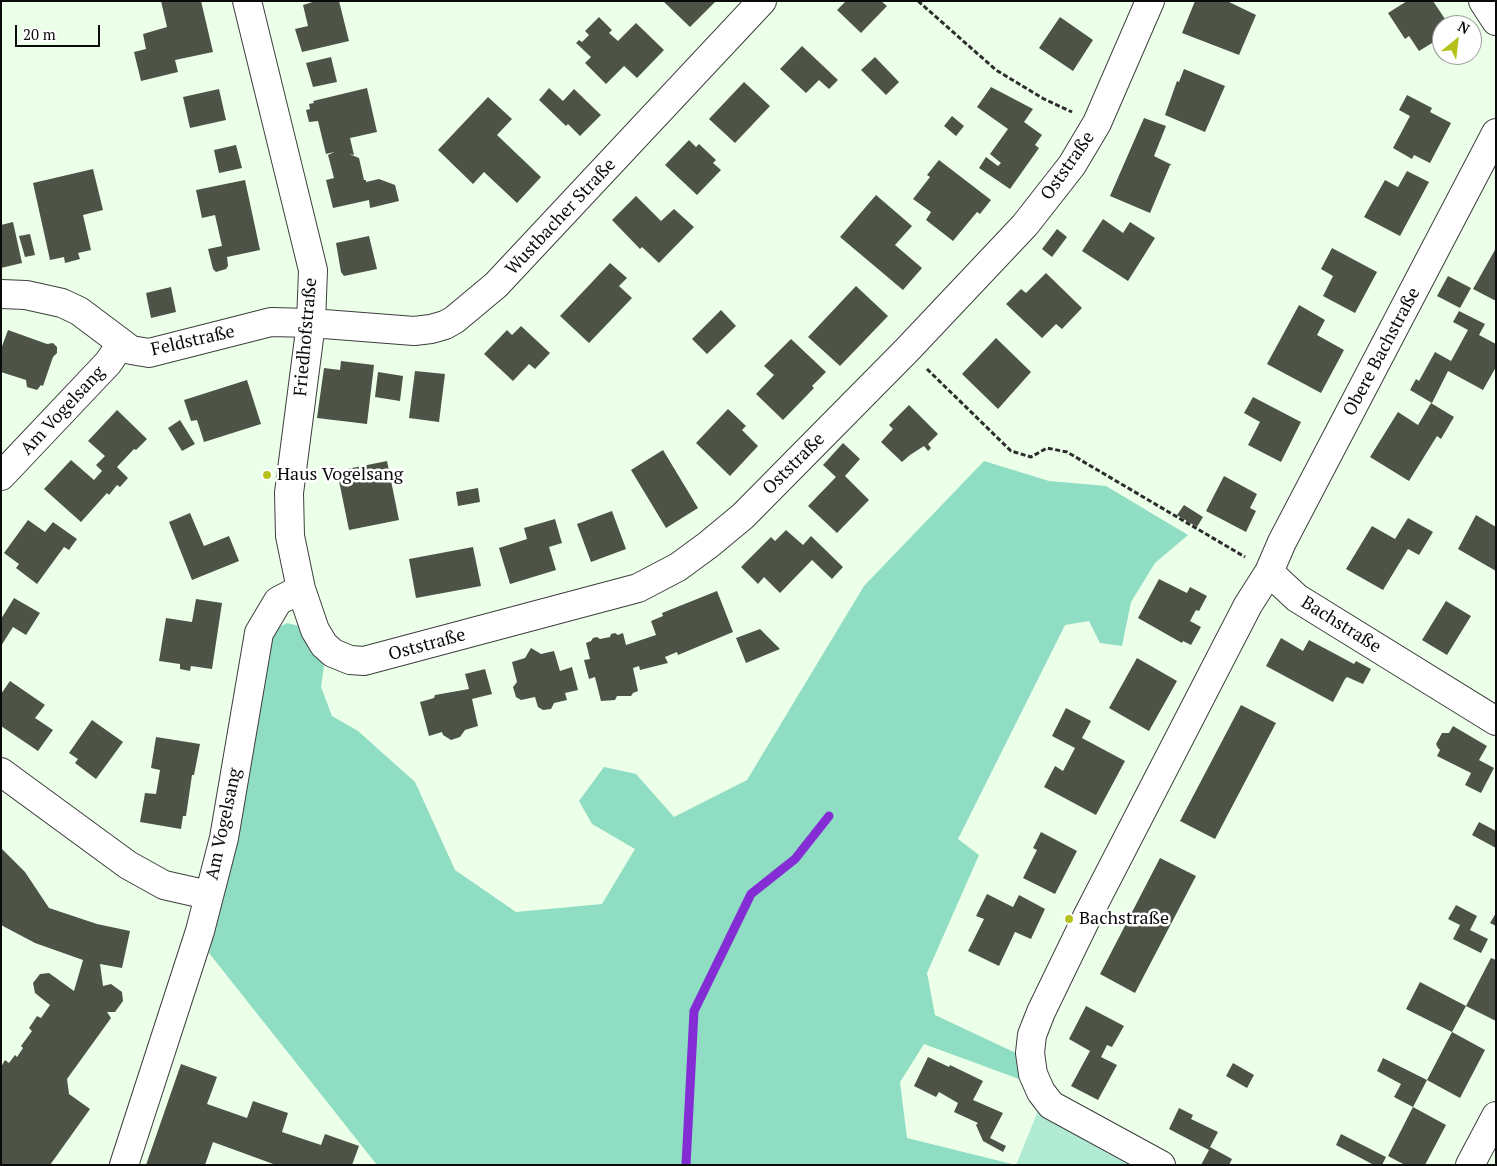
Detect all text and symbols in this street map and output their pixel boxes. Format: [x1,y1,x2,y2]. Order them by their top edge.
scale bar [18,15,102,47]
north arrow [1432,15,1482,65]
text: N [1455,16,1473,38]
text: 20 m [23,24,56,44]
street label: Oststraße [1037,128,1099,204]
street label: Wustbacher Straße [501,154,621,280]
street label: Friedhofstraße [290,277,322,397]
street label: Obere Bachstraße [1339,284,1425,420]
street label: Feldstraße [149,321,237,361]
street label: Am Vogelsang [16,362,110,460]
street label: Oststraße [759,429,829,499]
place label: Haus Vogelsang [277,464,403,486]
marker: Haus Vogelsang [261,469,273,481]
street label: Bachstraße [1297,592,1385,658]
street label: Oststraße [386,624,468,666]
street label: Am Vogelsang [202,766,246,882]
place label: Bachstraße [1079,908,1169,930]
marker: Bachstraße [1063,913,1075,925]

